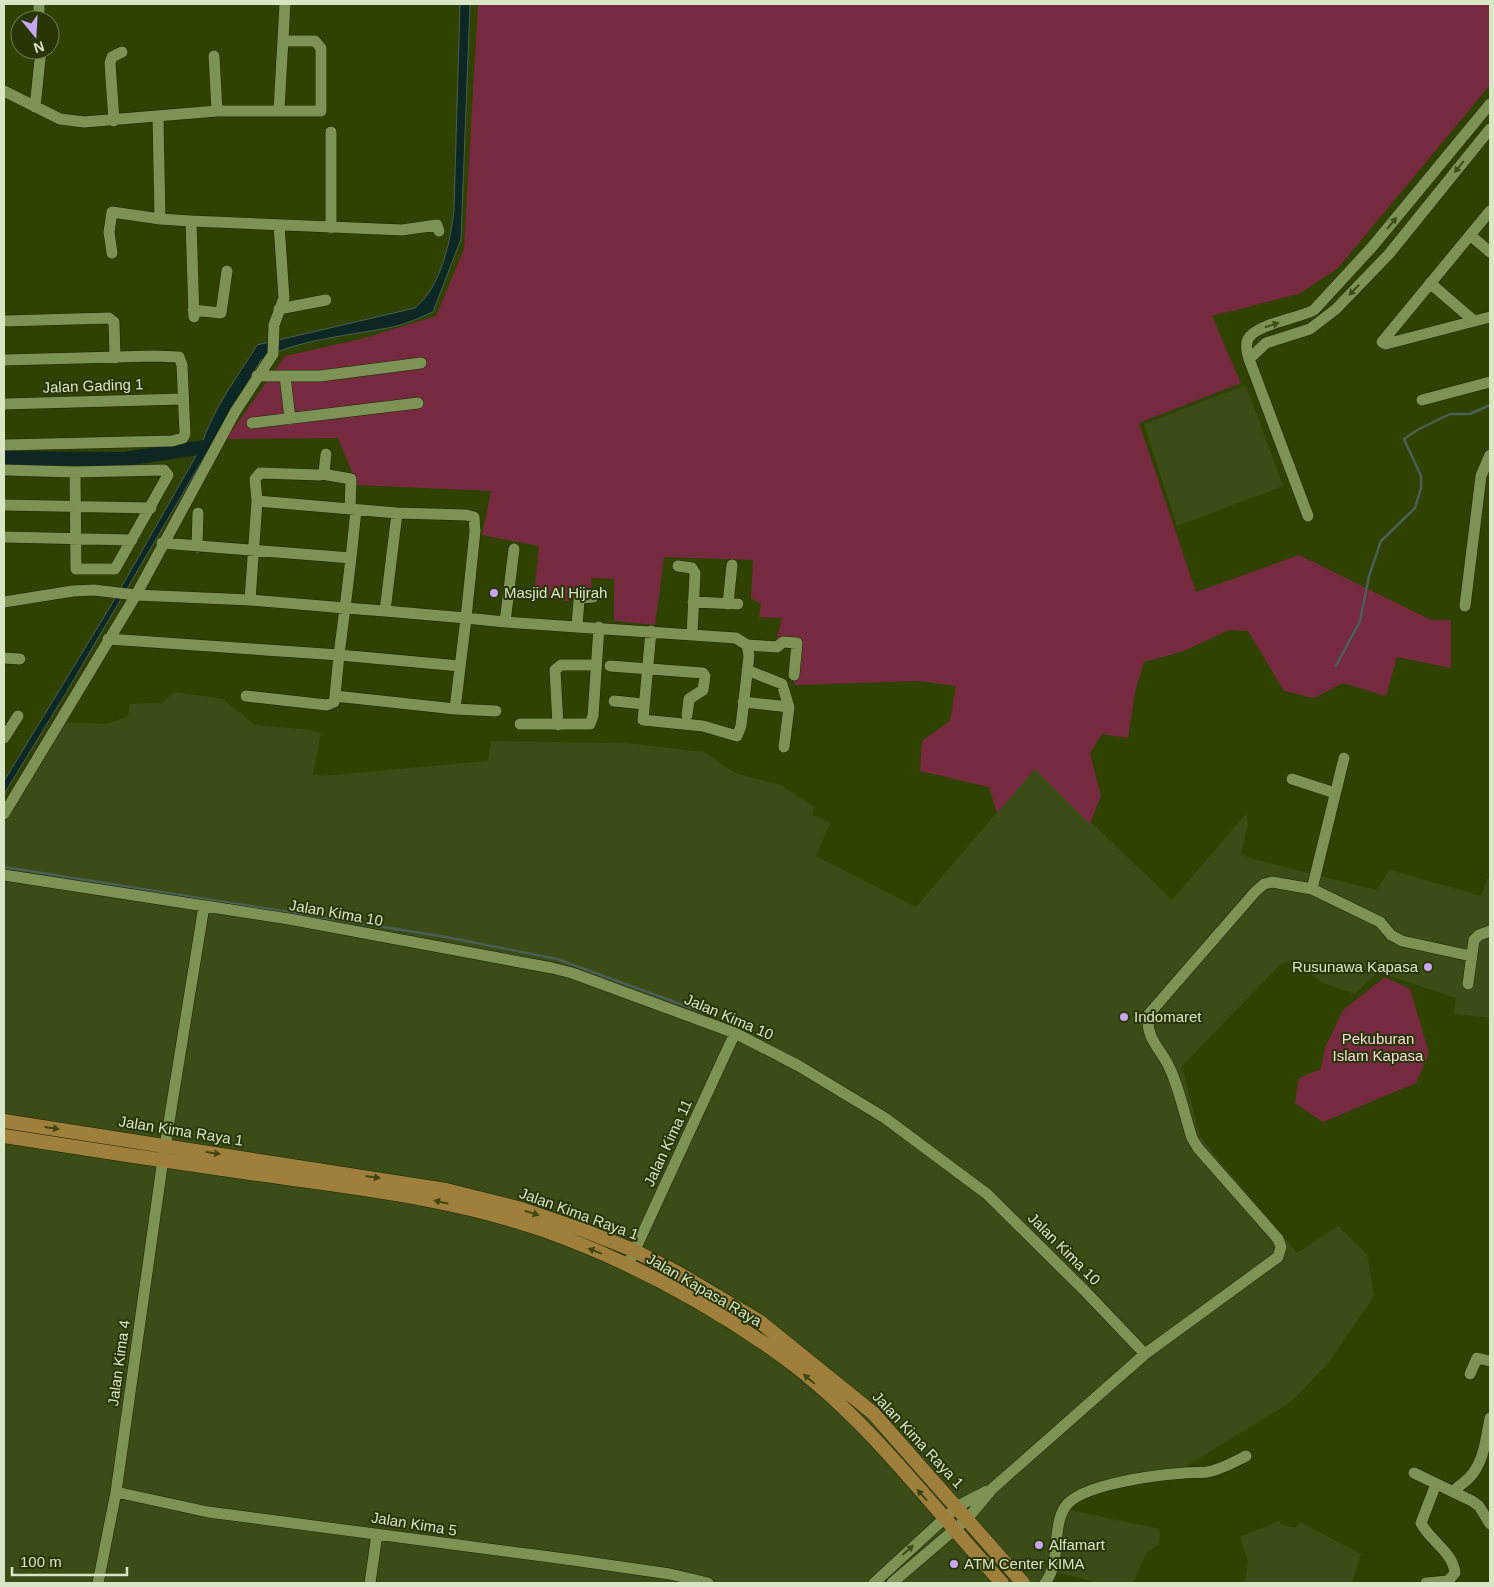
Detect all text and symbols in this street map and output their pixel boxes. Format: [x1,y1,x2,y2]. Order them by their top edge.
north arrow [10,10,60,60]
text: N [32,38,46,57]
one-way arrow [1454,160,1465,173]
one-way arrow [1386,217,1397,229]
one-way arrow [1348,284,1360,296]
one-way arrow [1264,321,1279,329]
street label: Jalan Gading 1 [42,375,144,396]
place label: Masjid Al Hijrah [504,584,607,601]
marker: Masjid Al Hijrah [488,587,500,599]
street label: Jalan Kima 10 [288,896,384,929]
place label: Rusunawa Kapasa [1292,958,1419,975]
marker: Rusunawa Kapasa [1422,961,1434,973]
street label: Jalan Kima 10 [682,990,776,1043]
place label: Indomaret [1134,1008,1202,1025]
marker: Indomaret [1118,1011,1130,1023]
park label: Pekuburan Islam Kapasa [1333,1030,1424,1064]
street label: Jalan Kima 11 [640,1097,695,1189]
street label: Jalan Kima Raya 1 [118,1112,245,1149]
one-way arrow [44,1125,60,1133]
one-way arrow [205,1149,221,1157]
one-way arrow [366,1174,382,1182]
street label: Jalan Kima Raya 1 [517,1184,641,1243]
one-way arrow [433,1198,448,1206]
one-way arrow [524,1209,539,1217]
street label: Jalan Kima 10 [1025,1209,1104,1288]
one-way arrow [588,1247,602,1255]
street label: Jalan Kapasa Raya [644,1250,765,1330]
street label: Jalan Kima 4 [104,1319,133,1407]
one-way arrow [803,1373,816,1384]
street label: Jalan Kima Raya 1 [869,1388,968,1491]
one-way arrow [917,1488,928,1501]
street label: Jalan Kima 5 [370,1508,458,1539]
place label: Alfamart [1049,1536,1106,1553]
marker: Alfamart [1033,1539,1045,1551]
scale bar [12,1544,128,1576]
one-way arrow [902,1545,915,1556]
text: 100 m [20,1553,62,1570]
place label: ATM Center KIMA [964,1555,1085,1572]
marker: ATM Center KIMA [948,1558,960,1570]

